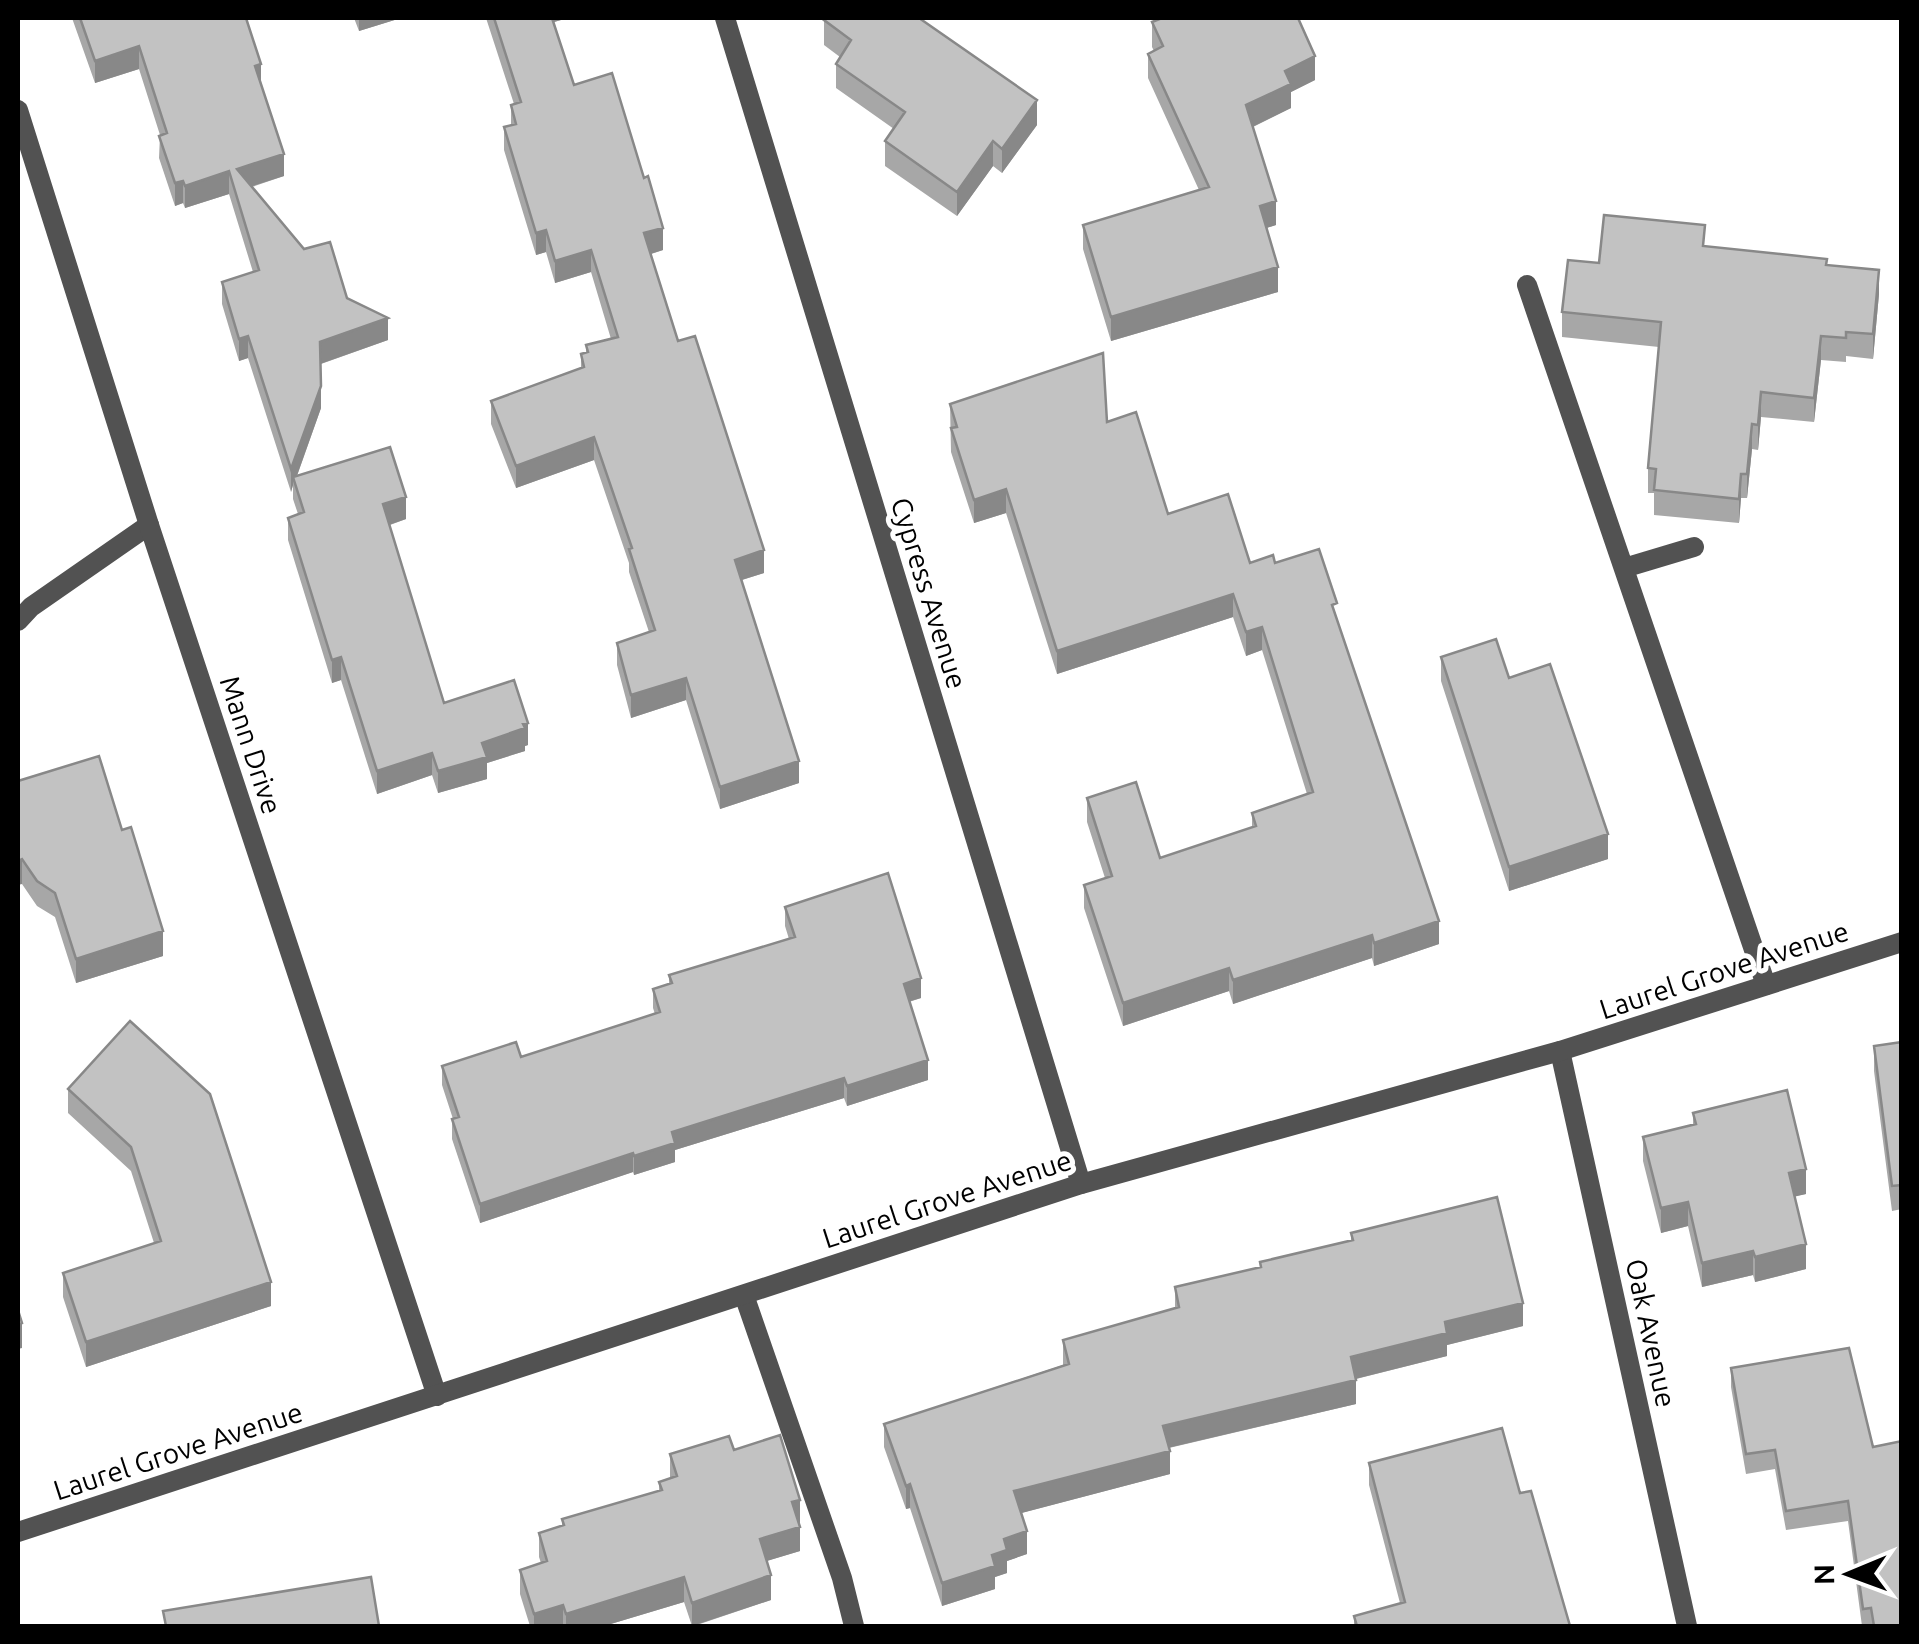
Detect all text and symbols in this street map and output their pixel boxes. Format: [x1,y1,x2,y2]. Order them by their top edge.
street label: Cypress Avenue [886,494,973,692]
street label: Mann Drive [215,672,288,818]
street label: Laurel Grove Avenue [1596,915,1852,1024]
street label: Laurel Grove Avenue [819,1144,1075,1253]
street label: Oak Avenue [1621,1256,1682,1410]
street label: Laurel Grove Avenue [50,1396,306,1505]
north arrow [1799,1524,1899,1624]
text: N [1808,1564,1839,1585]

